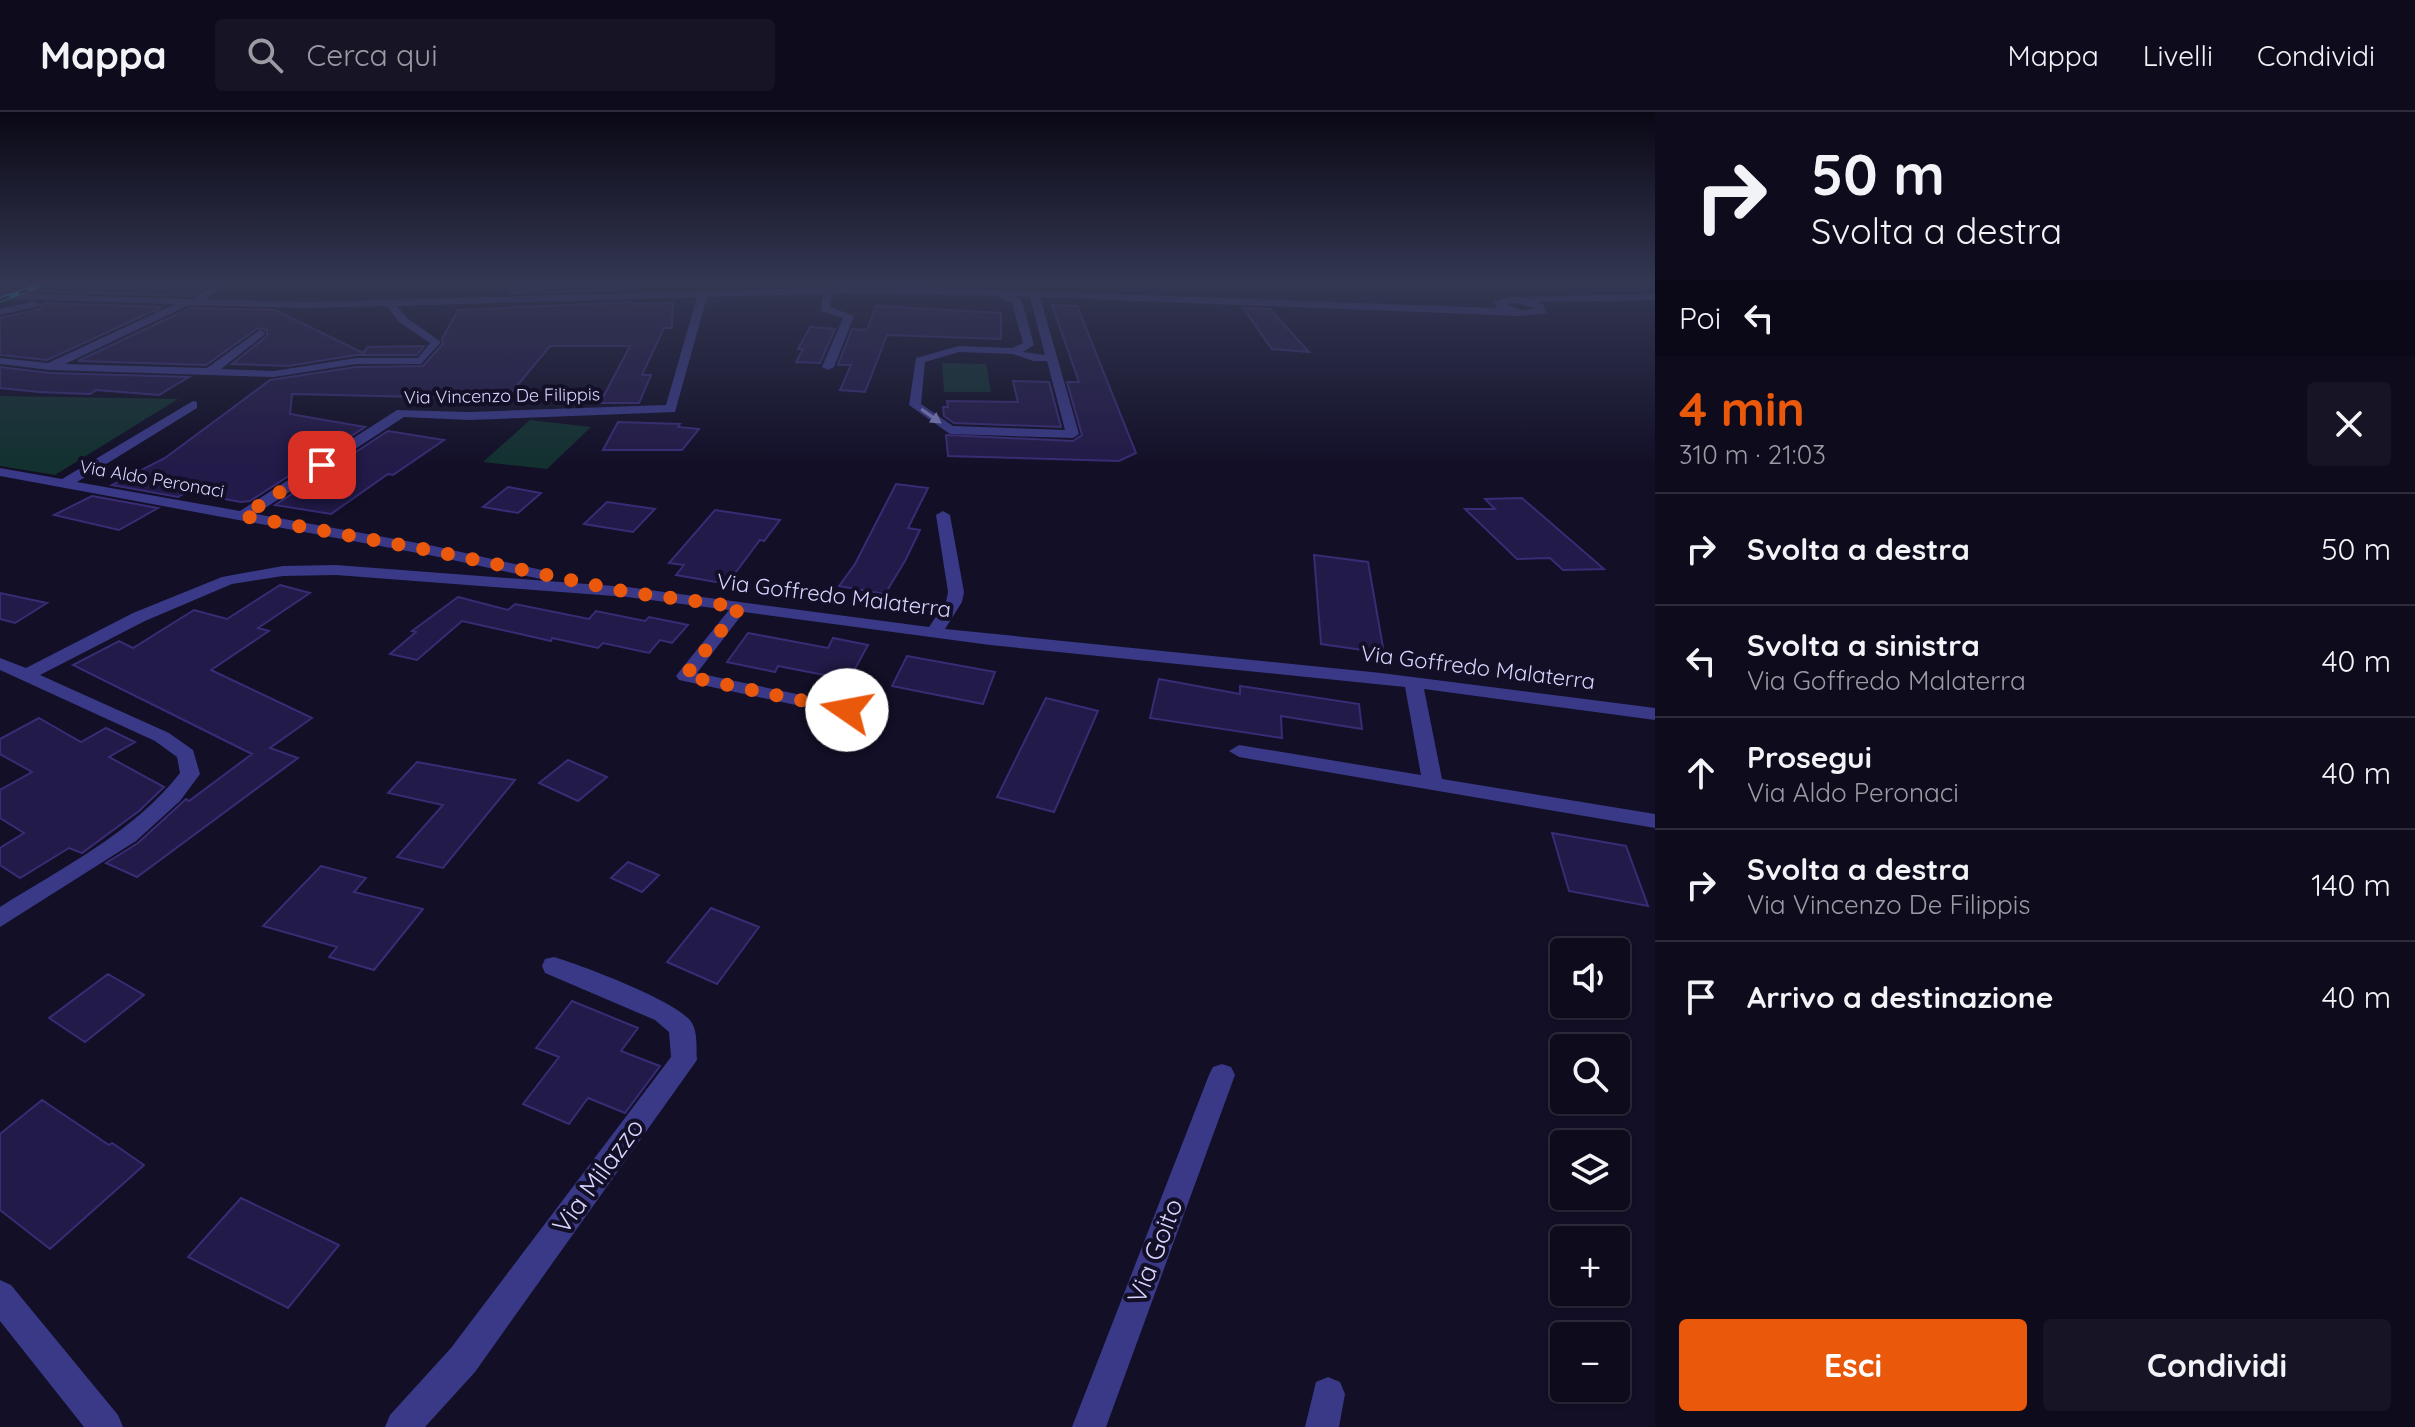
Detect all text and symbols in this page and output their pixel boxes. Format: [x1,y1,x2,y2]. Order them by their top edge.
search box [215,19,775,91]
text: Mappa [40,31,167,79]
icon: search [243,33,287,77]
text: Cerca qui [307,36,438,74]
text: Mappa [2008,38,2099,73]
text: Livelli [2143,38,2213,73]
text: Condividi [2257,38,2375,73]
text: 50 m [1811,139,1945,209]
icon: right [1679,144,1783,248]
text: Svolta a destra [1811,208,2062,253]
icon: left [1737,296,1781,340]
text: Poi [1679,299,1721,337]
text: 4 min [1679,378,1805,438]
street label: Via Vincenzo De Filippis [404,382,600,409]
button: close [2307,382,2391,466]
one-way arrow [920,408,941,423]
pin [288,431,356,499]
text: 310 m · 21:03 [1679,438,1826,471]
icon: arrive [300,443,344,487]
street label: Via Aldo Peronaci [78,454,226,503]
icon: right [1679,527,1723,571]
text: Svolta a destra [1747,530,1970,568]
text: 50 m [2321,530,2391,568]
street label: Via Goffredo Malaterra [715,567,953,623]
text: Svolta a sinistra [1747,626,1980,664]
street label: Via Goffredo Malaterra [1359,639,1597,695]
icon: left [1679,639,1723,683]
text: 40 m [2322,642,2391,680]
text: Via Goffredo Malaterra [1747,664,2026,697]
position arrow [805,668,889,752]
text: Prosegui [1747,738,1872,776]
icon: ahead [1679,751,1723,795]
text: 40 m [2322,754,2391,792]
text: Via Aldo Peronaci [1747,776,1959,809]
text: Svolta a destra [1747,850,1970,888]
icon: right [1679,863,1723,907]
text: 140 m [2311,866,2391,904]
text: Via Vincenzo De Filippis [1747,888,2031,921]
map controls [1550,938,1630,1402]
button: sound [1550,938,1630,1018]
icon: arrive [1679,975,1723,1019]
text: Arrivo a destinazione [1747,978,2053,1016]
text: 40 m [2322,978,2391,1016]
button: search [1550,1034,1630,1114]
street label: Via Milazzo [545,1111,651,1240]
button: layers [1550,1130,1630,1210]
street label: Via Goito [1120,1194,1190,1308]
button: + [1550,1226,1630,1306]
button: Esci [1679,1319,2027,1411]
button: Condividi [2043,1319,2391,1411]
button: − [1550,1322,1630,1402]

